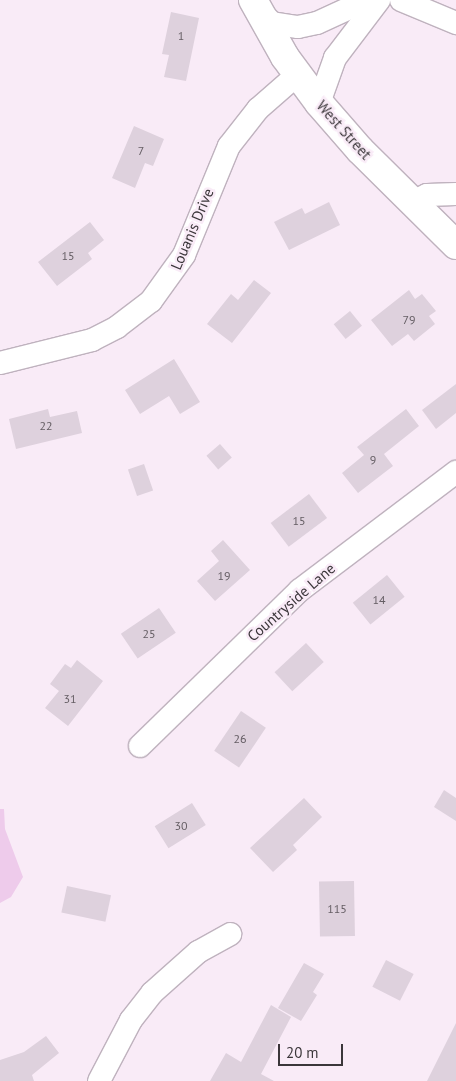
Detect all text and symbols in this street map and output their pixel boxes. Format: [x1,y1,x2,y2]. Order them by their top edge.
house number: 1 [178,29,184,43]
street label: West Street [313,97,375,163]
house number: 7 [138,144,144,158]
street label: Louanis Drive [167,186,217,272]
house number: 15 [61,249,75,263]
house number: 79 [402,313,416,327]
house number: 22 [39,419,53,433]
house number: 9 [370,453,376,467]
house number: 15 [292,514,306,528]
street label: Countryside Lane [243,559,339,645]
house number: 19 [217,569,231,583]
house number: 14 [372,593,386,607]
house number: 25 [142,627,156,641]
house number: 31 [63,692,77,706]
house number: 26 [233,732,247,746]
house number: 30 [174,819,188,833]
house number: 115 [327,902,347,916]
scale bar [281,1034,346,1066]
text: 20 m [286,1043,319,1062]

